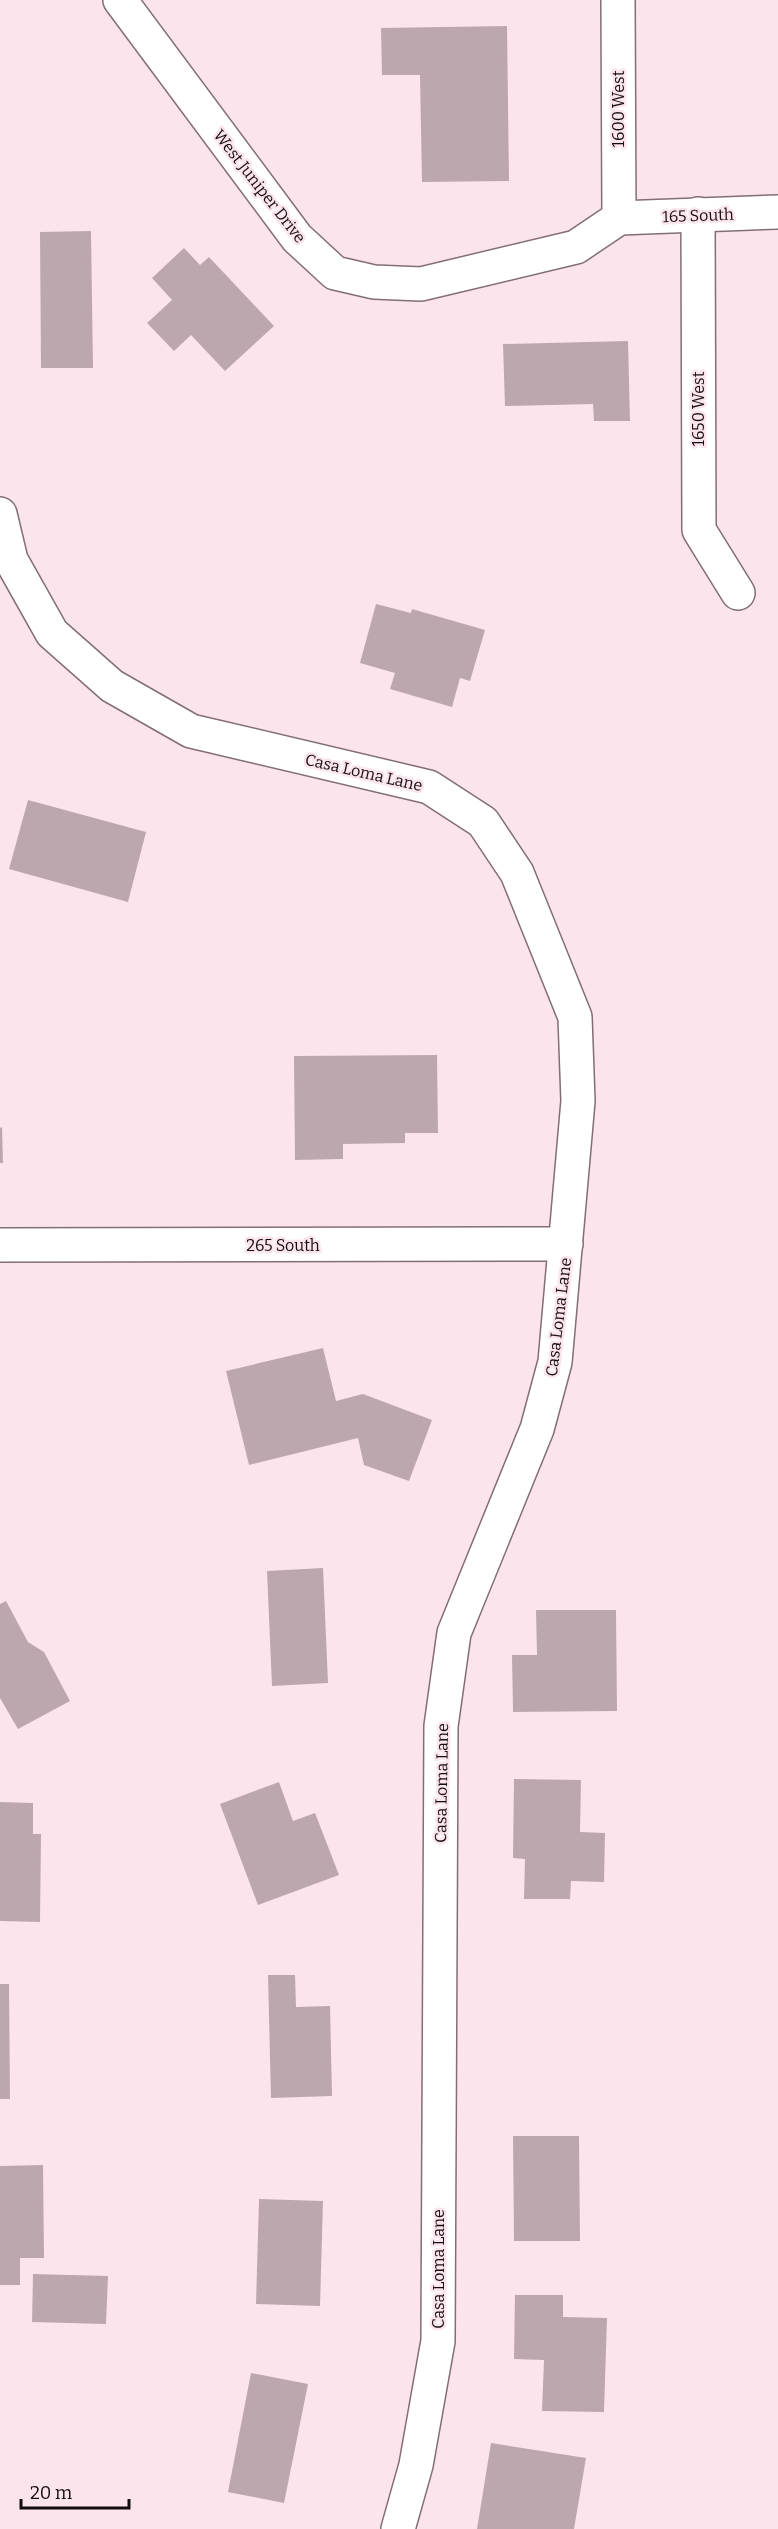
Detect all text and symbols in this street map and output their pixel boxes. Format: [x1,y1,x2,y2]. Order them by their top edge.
street label: 1600 West [609,70,628,148]
street label: West Juniper Drive [209,126,310,247]
street label: 165 South [662,205,734,226]
street label: 1650 West [689,371,708,447]
street label: Casa Loma Lane [303,750,424,795]
street label: 265 South [246,1236,320,1255]
street label: Casa Loma Lane [542,1257,575,1378]
street label: Casa Loma Lane [431,1723,452,1843]
street label: Casa Loma Lane [429,2209,448,2329]
scale bar [21,2472,129,2510]
text: 20 m [30,2482,72,2504]

